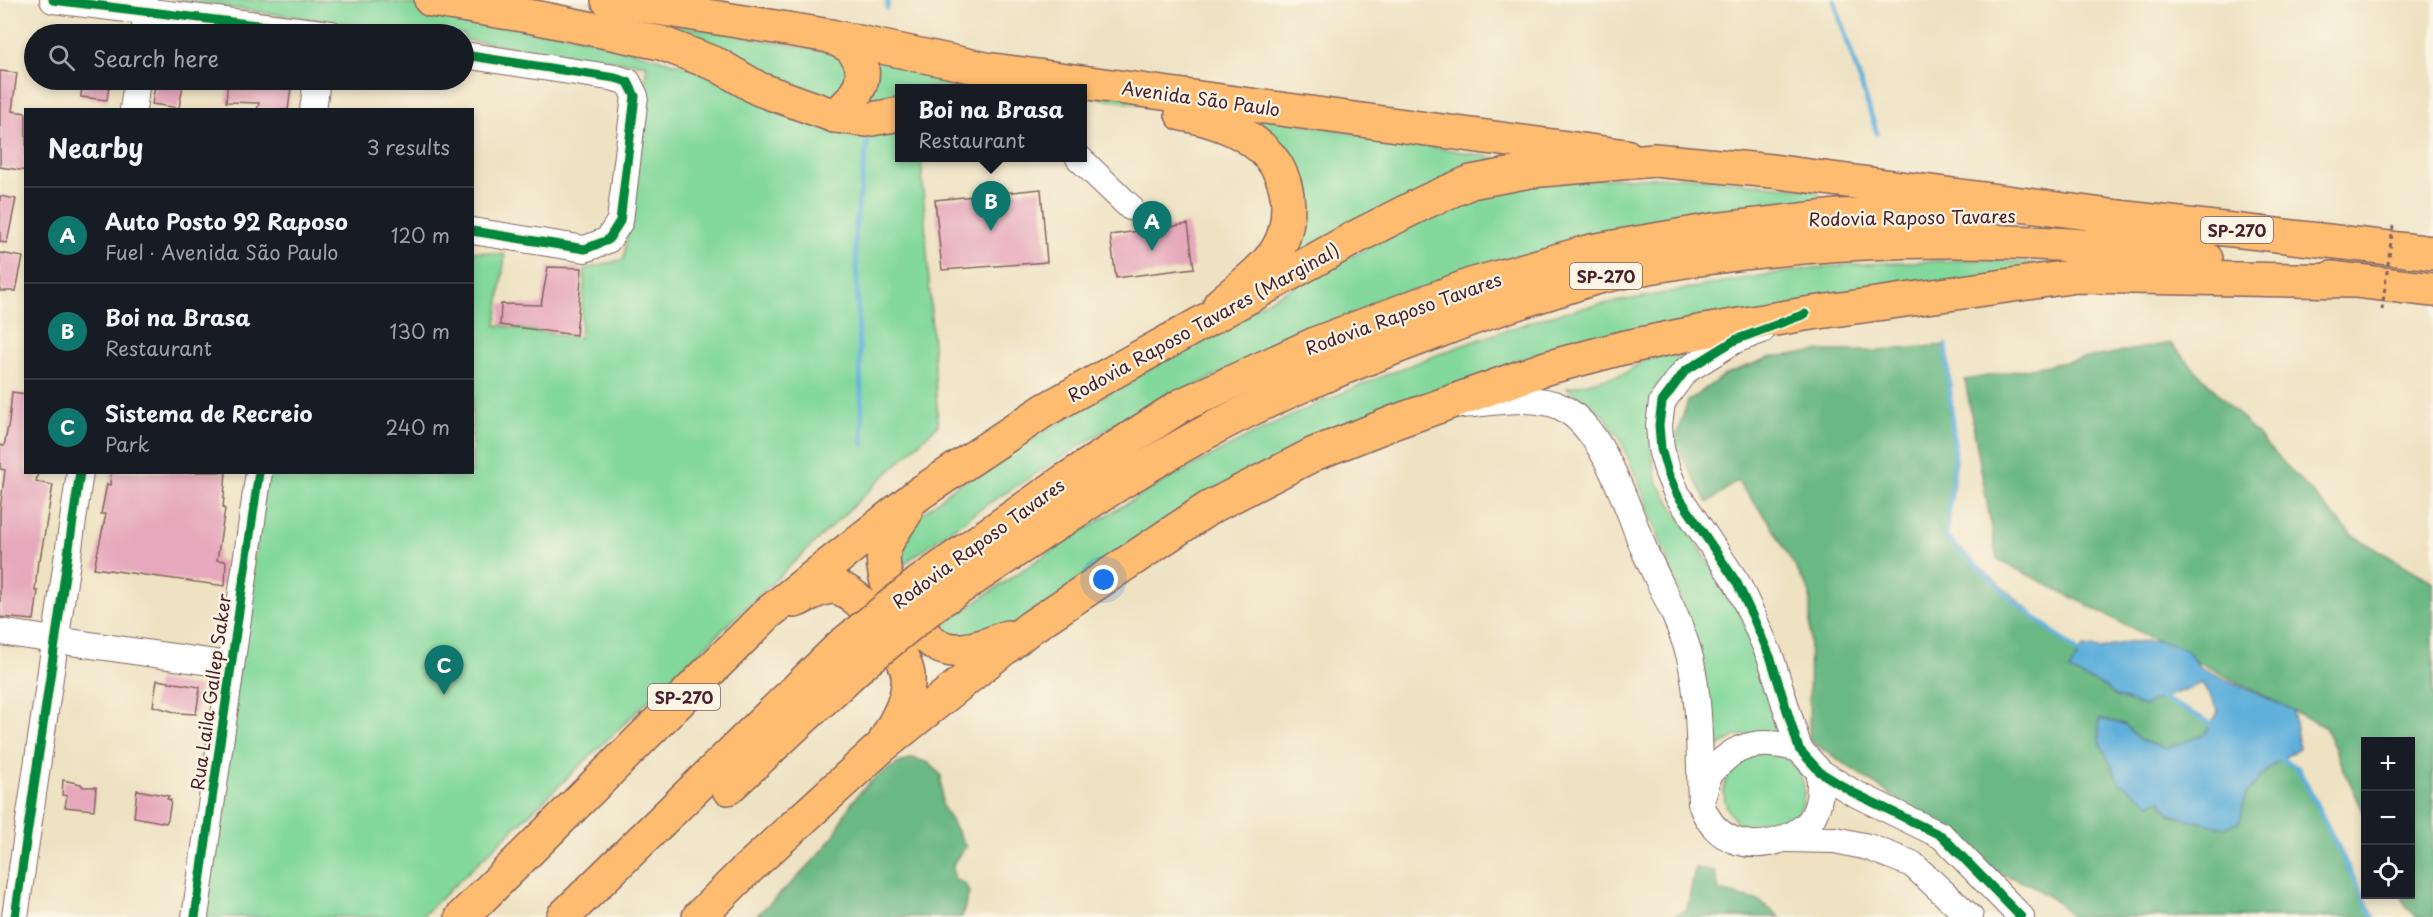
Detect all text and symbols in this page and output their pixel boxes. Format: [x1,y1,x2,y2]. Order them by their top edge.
search box [24,24,474,90]
icon: search [45,41,78,74]
text: Search here [93,41,219,74]
street label: Avenida São Paulo [1120,74,1282,122]
popup [895,84,1087,162]
text: Boi na Brasa [918,92,1064,125]
text: Restaurant [918,125,1025,155]
text: Nearby [48,128,143,167]
text: 3 results [367,132,450,162]
pin: B [972,182,1010,231]
pin: A [1132,202,1172,251]
street label: Rodovia Raposo Tavares [1808,202,2016,232]
text: Auto Posto 92 Raposo [105,204,348,237]
road number: SP-270 [2201,217,2273,243]
text: A [60,220,75,250]
text: 120 m [391,220,450,250]
street label: Rodovia Raposo Tavares (Marginal) [1062,236,1344,408]
text: Fuel · Avenida São Paulo [105,237,338,267]
road number: SP-270 [1570,263,1642,289]
street label: Rodovia Raposo Tavares [1301,265,1505,361]
text: Boi na Brasa [105,300,251,333]
text: B [61,316,74,346]
text: 130 m [390,316,450,346]
text: Restaurant [105,333,212,363]
text: Sistema de Recreio [105,396,312,429]
text: C [60,412,75,442]
text: 240 m [385,412,450,442]
text: Park [105,429,150,459]
street label: Rodovia Raposo Tavares [886,471,1070,615]
your location [1089,565,1118,594]
street label: Rua Laila Gallep Saker [183,591,237,792]
pin: C [424,646,464,695]
road number: SP-270 [648,684,720,710]
map controls [2361,737,2415,899]
button: + [2361,737,2415,791]
button: − [2361,791,2415,845]
button: locate [2361,845,2415,899]

